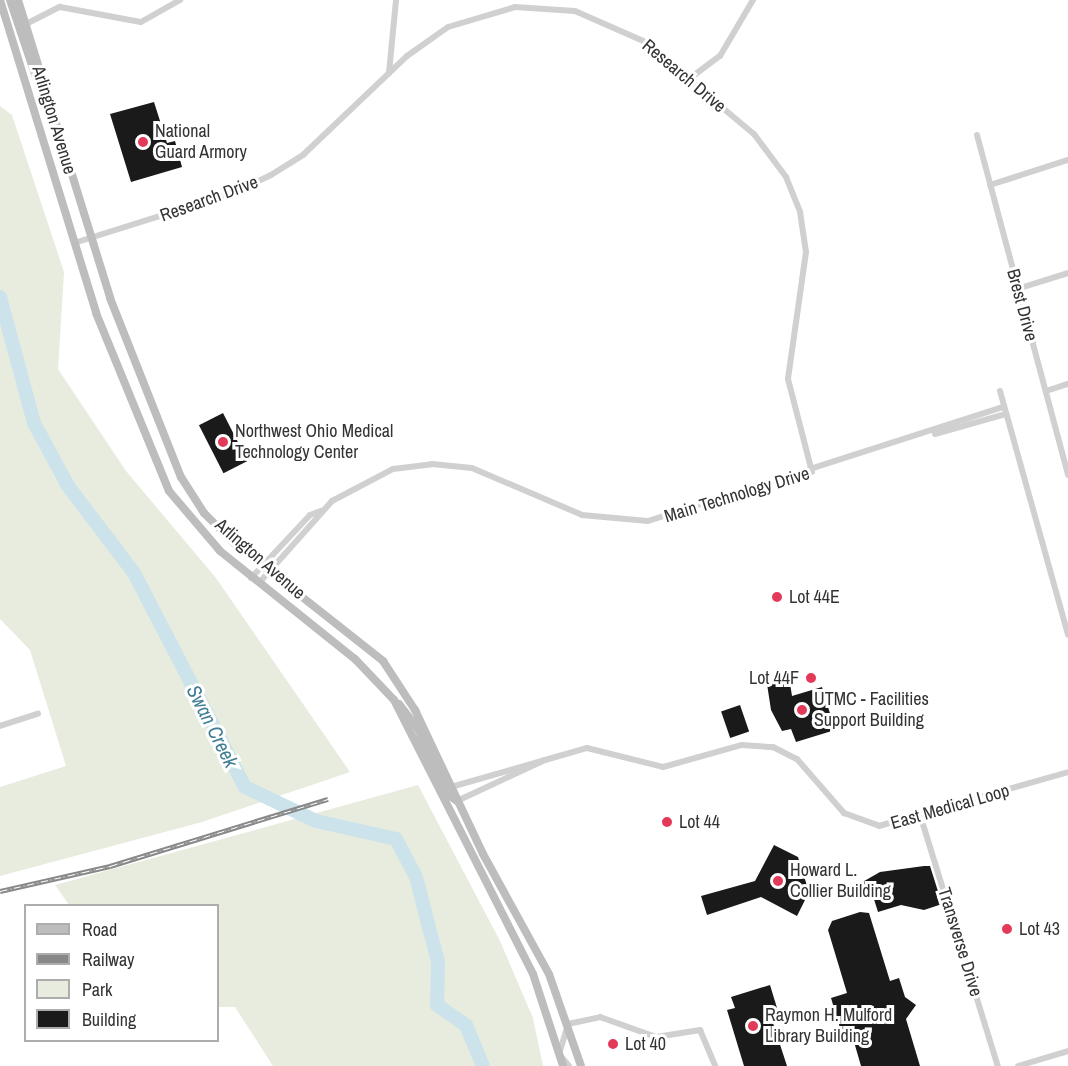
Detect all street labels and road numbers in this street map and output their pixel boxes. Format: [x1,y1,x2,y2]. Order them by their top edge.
street label: Research Drive [638,35,730,117]
street label: Arlington Avenue [27,63,81,177]
street label: Research Drive [157,171,261,227]
street label: Brest Drive [1002,267,1042,343]
street label: Main Technology Drive [662,463,812,527]
street label: Arlington Avenue [210,514,310,604]
street label: East Medical Loop [888,780,1012,834]
street label: Transverse Drive [933,885,987,999]

